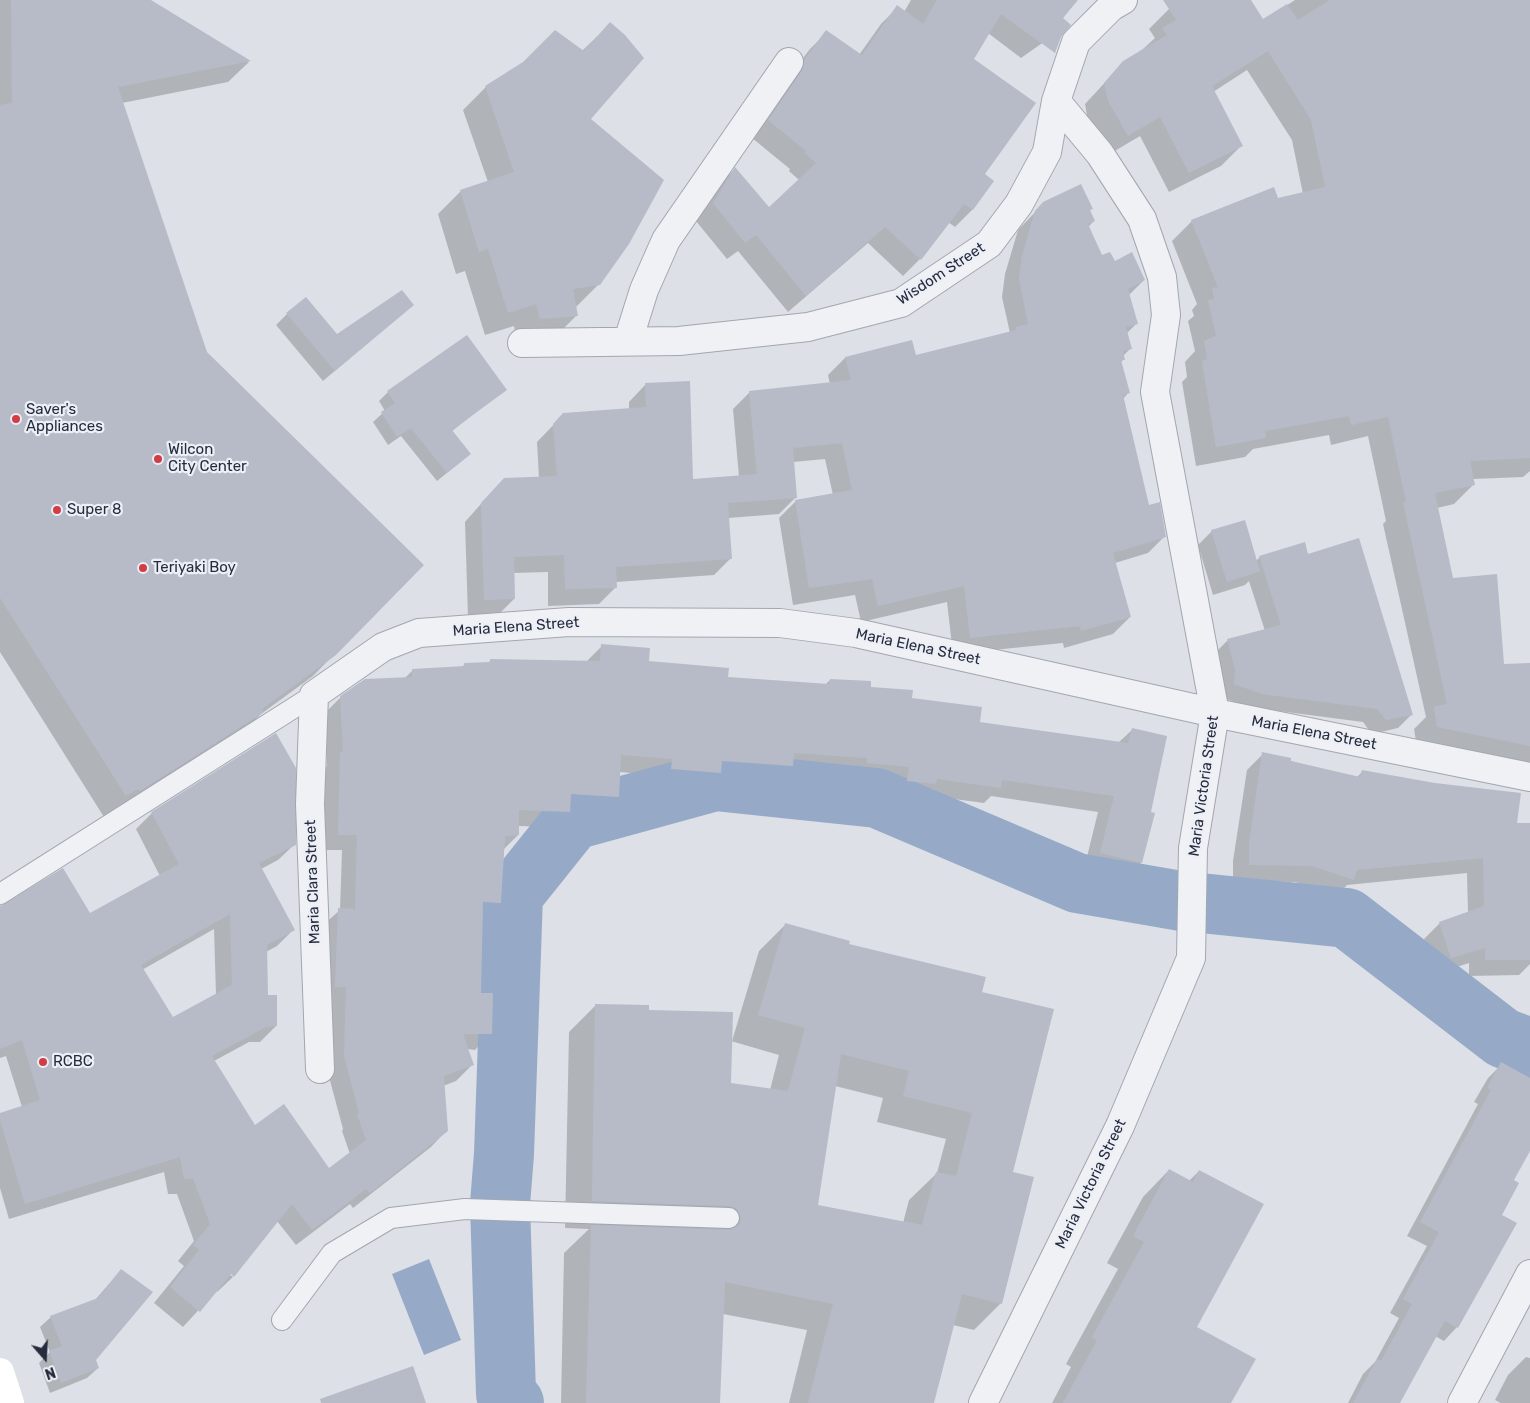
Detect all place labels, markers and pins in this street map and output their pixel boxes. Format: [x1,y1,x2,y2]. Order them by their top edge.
place label: Saver's Appliances [26,401,103,436]
marker: Saver's Appliances [10,413,22,425]
place label: Wilcon City Center [168,441,247,476]
marker: Wilcon City Center [152,453,164,465]
place label: Super 8 [67,501,122,519]
marker: Super 8 [51,504,63,516]
place label: Teriyaki Boy [153,559,236,577]
marker: Teriyaki Boy [137,562,149,574]
place label: RCBC [53,1053,93,1071]
marker: RCBC [37,1056,49,1068]

